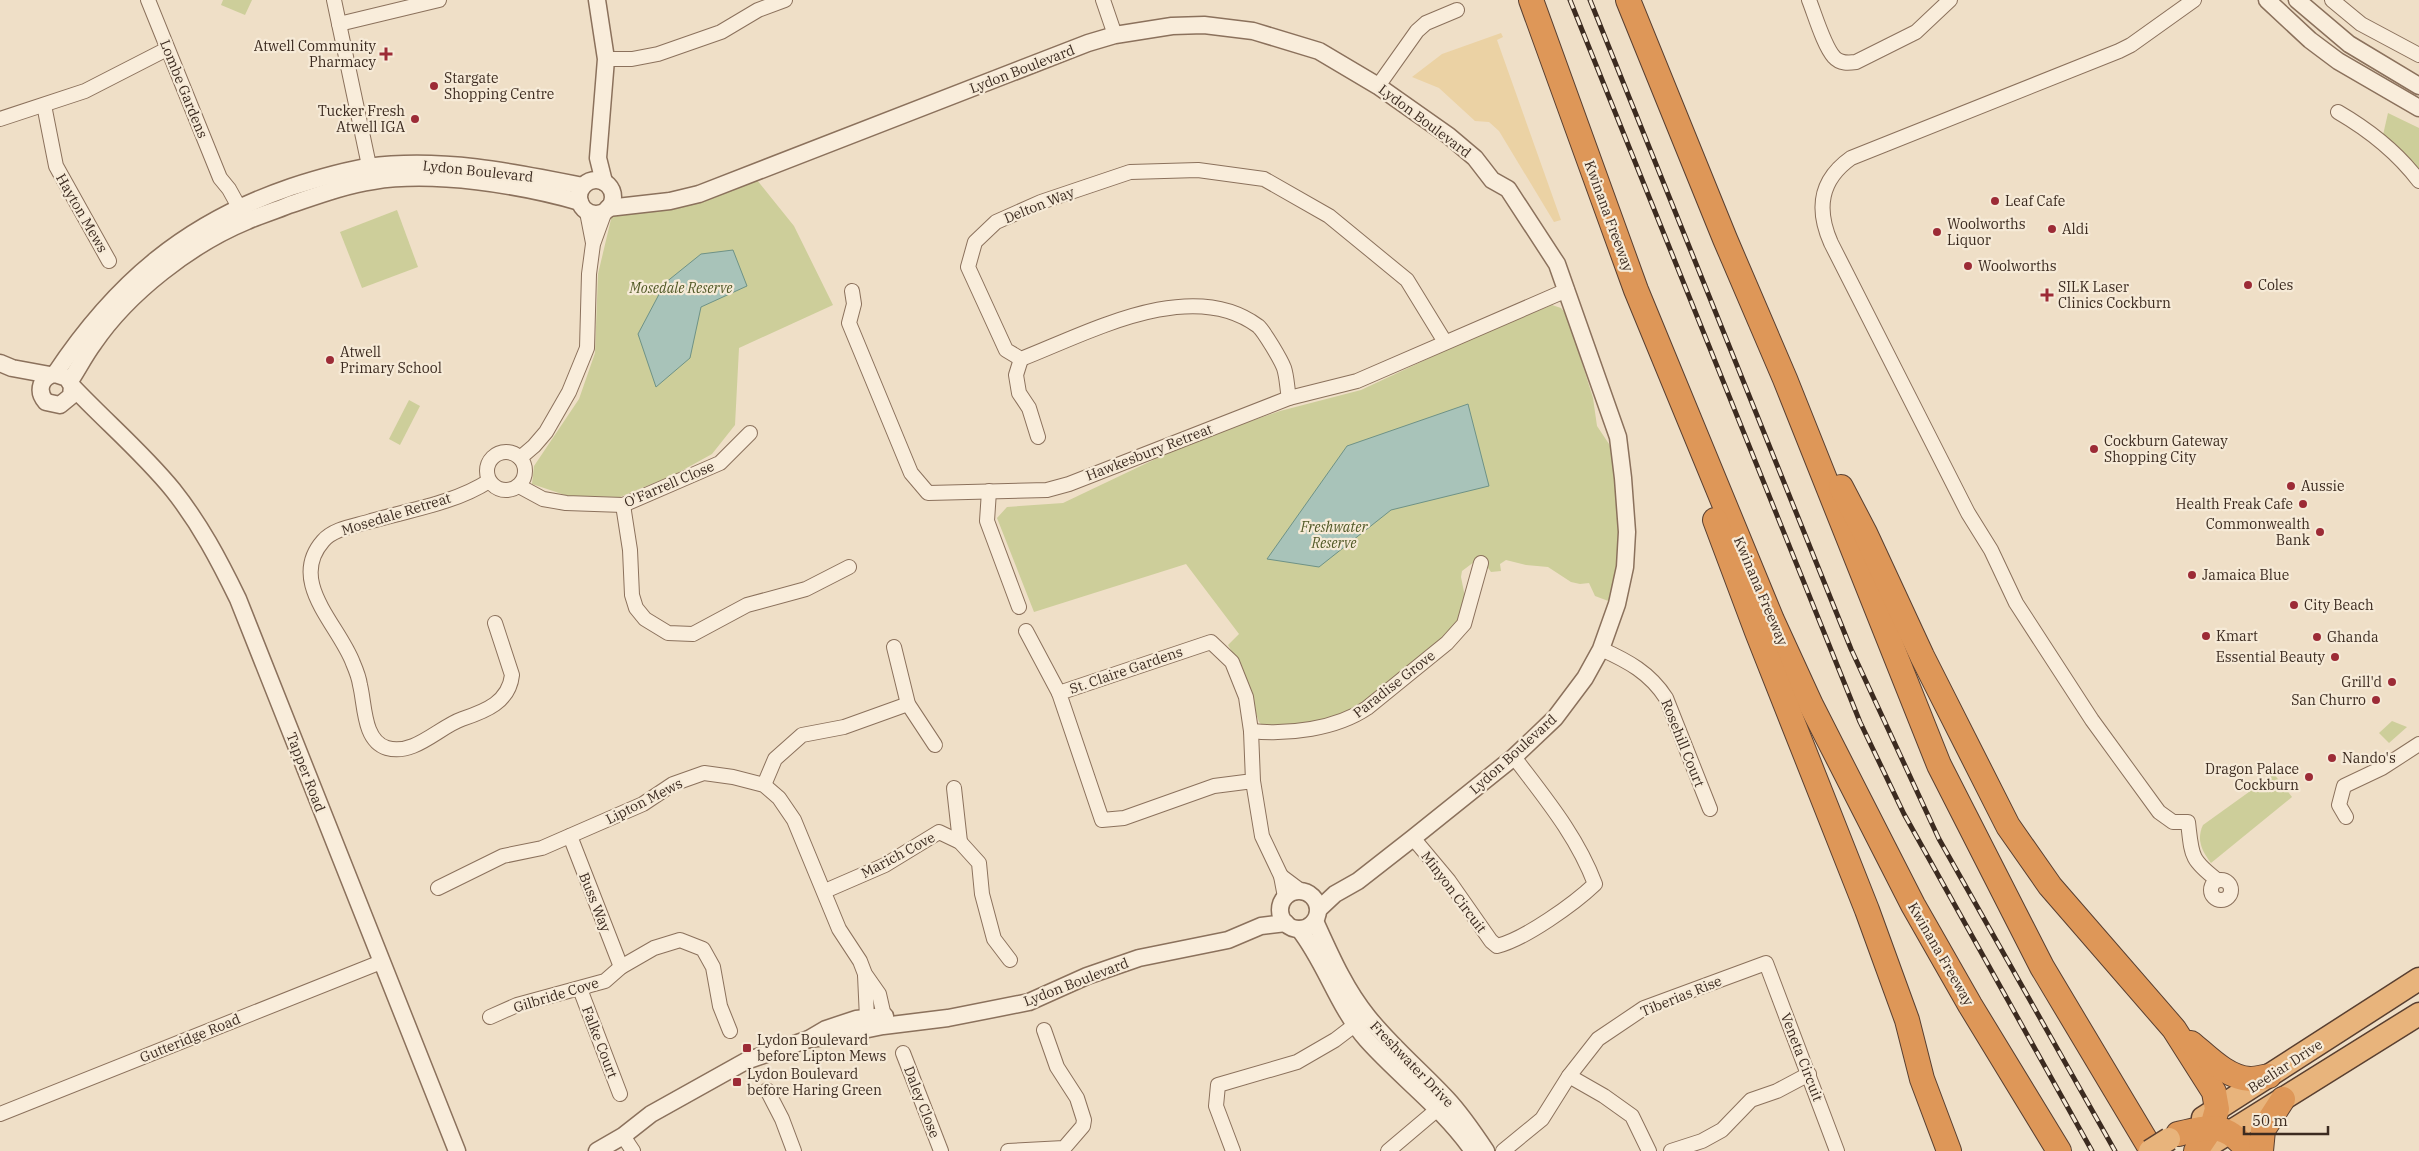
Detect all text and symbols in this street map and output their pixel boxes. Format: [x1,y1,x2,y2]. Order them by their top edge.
street label: Lombe Gardens [156,37,212,141]
place label: Atwell Community Pharmacy [254,37,377,71]
street label: Lydon Boulevard [967,41,1078,97]
marker: Atwell Community Pharmacy [380,48,392,60]
place label: Stargate Shopping Centre [444,69,554,103]
marker: Stargate Shopping Centre [428,80,440,92]
street label: Lydon Boulevard [1375,80,1475,162]
place label: Tucker Fresh Atwell IGA [318,102,405,136]
marker: Tucker Fresh Atwell IGA [409,113,421,125]
street label: Lydon Boulevard [422,156,535,186]
street label: Kwinana Freeway [1581,158,1638,274]
street label: Hayton Mews [52,170,112,256]
street label: Delton Way [1001,183,1077,227]
place label: Leaf Cafe [2005,192,2065,210]
marker: Leaf Cafe [1989,195,2001,207]
place label: Woolworths Liquor [1947,215,2026,249]
place label: Aldi [2062,220,2089,238]
marker: Aldi [2046,223,2058,235]
marker: Woolworths Liquor [1931,226,1943,238]
place label: Woolworths [1978,257,2057,275]
marker: Woolworths [1962,260,1974,272]
place label: Coles [2258,276,2294,294]
place label: SILK Laser Clinics Cockburn [2058,278,2171,312]
park label: Mosedale Reserve [629,279,733,297]
marker: Coles [2242,279,2254,291]
marker: SILK Laser Clinics Cockburn [2040,288,2054,302]
place label: Atwell Primary School [340,343,442,377]
marker: Atwell Primary School [324,354,336,366]
street label: Hawkesbury Retreat [1083,420,1215,484]
place label: Cockburn Gateway Shopping City [2104,432,2228,466]
marker: Cockburn Gateway Shopping City [2088,443,2100,455]
street label: O'Farrell Close [621,457,717,511]
place label: Aussie [2301,477,2344,495]
marker: Aussie [2285,480,2297,492]
street label: Mosedale Retreat [339,489,453,539]
place label: Health Freak Cafe [2176,495,2293,513]
marker: Health Freak Cafe [2297,498,2309,510]
place label: Commonwealth Bank [2206,515,2311,549]
park label: Freshwater Reserve [1299,518,1368,552]
marker: Commonwealth Bank [2314,526,2326,538]
street label: Kwinana Freeway [1730,534,1792,649]
place label: Jamaica Blue [2202,566,2289,584]
marker: Jamaica Blue [2186,569,2198,581]
place label: City Beach [2304,596,2374,614]
marker: City Beach [2288,599,2300,611]
place label: Kmart [2216,627,2258,645]
place label: Ghanda [2327,628,2379,646]
marker: Kmart [2200,630,2212,642]
marker: Ghanda [2311,631,2323,643]
street label: St. Claire Gardens [1067,642,1185,698]
street label: Paradise Grove [1349,646,1439,722]
place label: Essential Beauty [2216,648,2326,666]
marker: Essential Beauty [2329,651,2341,663]
place label: Grill'd [2341,673,2382,691]
marker: Grill'd [2386,676,2398,688]
place label: San Churro [2291,691,2366,709]
marker: San Churro [2370,694,2382,706]
street label: Rosehill Court [1657,697,1709,790]
street label: Lydon Boulevard [1466,710,1561,798]
street label: Tapper Road [283,730,330,815]
place label: Nando's [2342,749,2396,767]
marker: Nando's [2326,752,2338,764]
place label: Dragon Palace Cockburn [2205,760,2299,794]
marker: Dragon Palace Cockburn [2303,771,2315,783]
street label: Lipton Mews [603,774,686,828]
street label: Marich Cove [858,828,938,882]
street label: Minyon Circuit [1417,848,1491,936]
street label: Buss Way [575,870,615,935]
street label: Kwinana Freeway [1904,899,1978,1009]
street label: Lydon Boulevard [1021,954,1132,1010]
street label: Tiberias Rise [1638,972,1724,1020]
street label: Gilbride Cove [511,973,601,1017]
street label: Falke Court [578,1004,622,1081]
street label: Gutteridge Road [137,1009,243,1066]
street label: Veneta Circuit [1777,1010,1827,1104]
street label: Freshwater Drive [1366,1017,1458,1111]
place label: Lydon Boulevard before Lipton Mews [757,1031,886,1065]
street label: Beeliar Drive [2244,1035,2326,1097]
marker: Lydon Boulevard before Lipton Mews [741,1042,753,1054]
street label: Daley Close [900,1064,944,1140]
place label: Lydon Boulevard before Haring Green [747,1065,882,1099]
marker: Lydon Boulevard before Haring Green [731,1076,743,1088]
scale bar [2244,1104,2328,1136]
text: 50 m [2252,1111,2288,1130]

